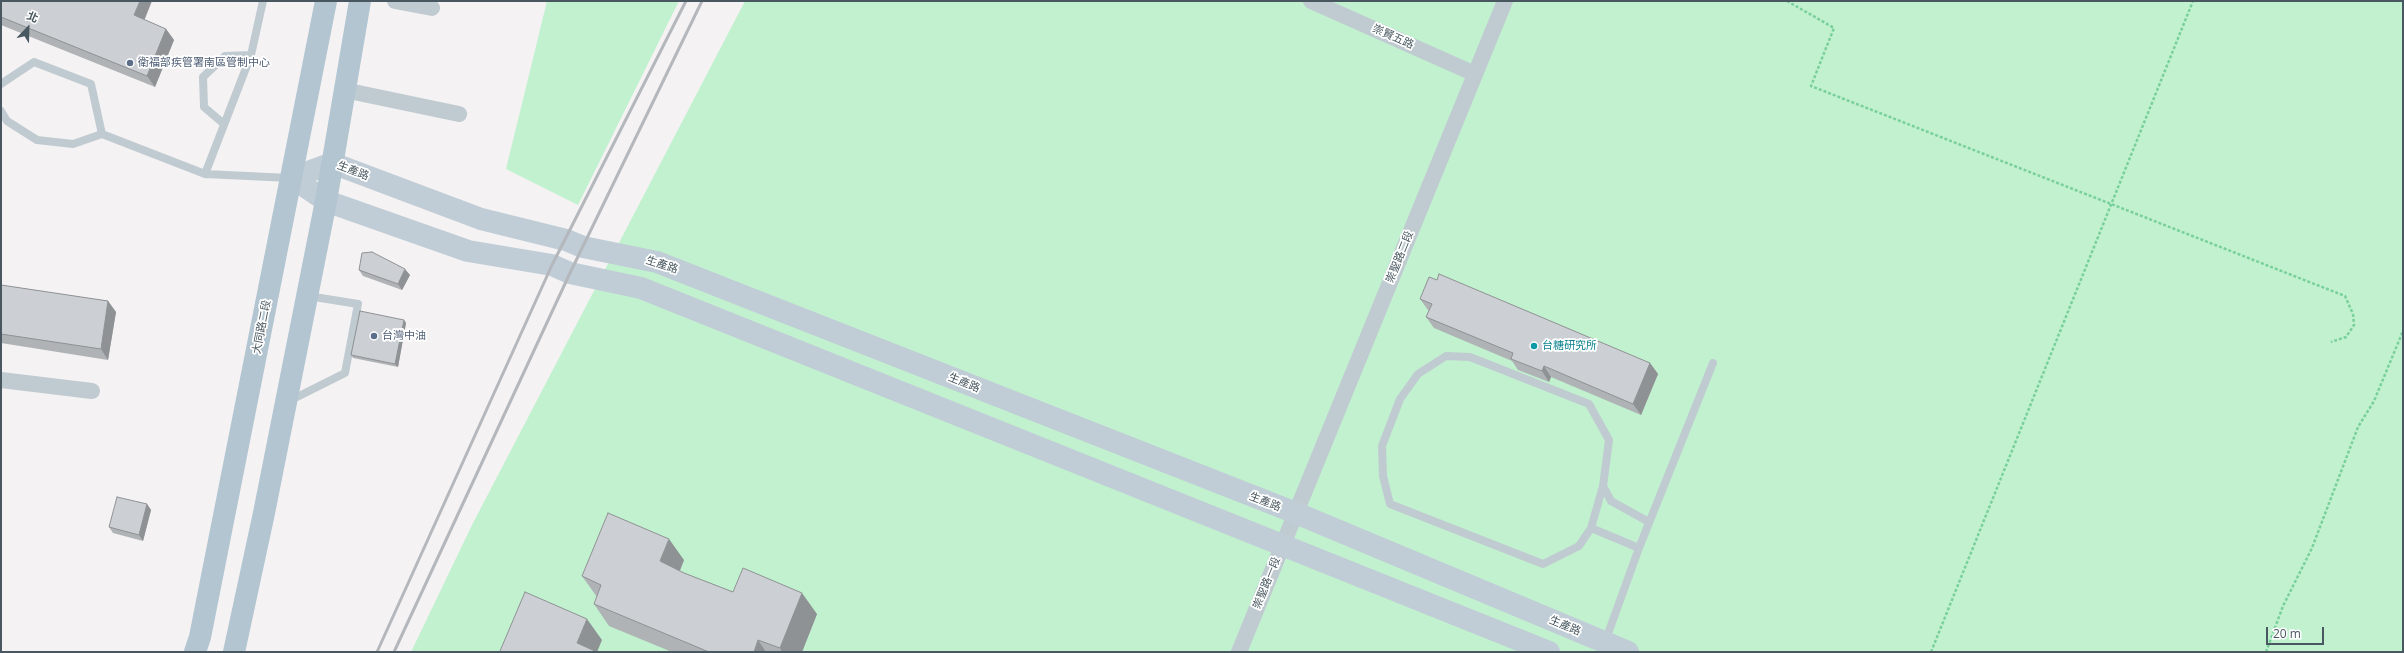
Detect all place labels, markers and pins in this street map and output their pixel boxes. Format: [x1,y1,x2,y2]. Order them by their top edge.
place label: 衛福部疾管署南區管制中心 [138,56,270,70]
marker: 衛福部疾管署南區管制中心 [125,58,135,68]
place label: 台灣中油 [382,329,426,343]
marker: 台灣中油 [369,331,379,341]
place label: 台糖研究所 [1542,339,1597,353]
marker: 台糖研究所 [1529,341,1539,351]

